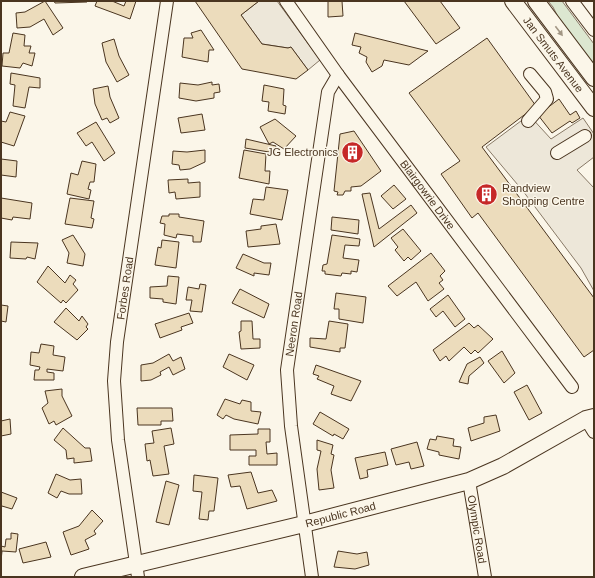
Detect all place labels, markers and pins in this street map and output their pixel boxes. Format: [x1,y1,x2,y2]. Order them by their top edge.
building icon: JG Electronics [340,139,366,165]
place label: JG Electronics [267,146,338,158]
building icon: Randview Shopping Centre [473,181,499,207]
place label: Randview Shopping Centre [502,182,585,207]

